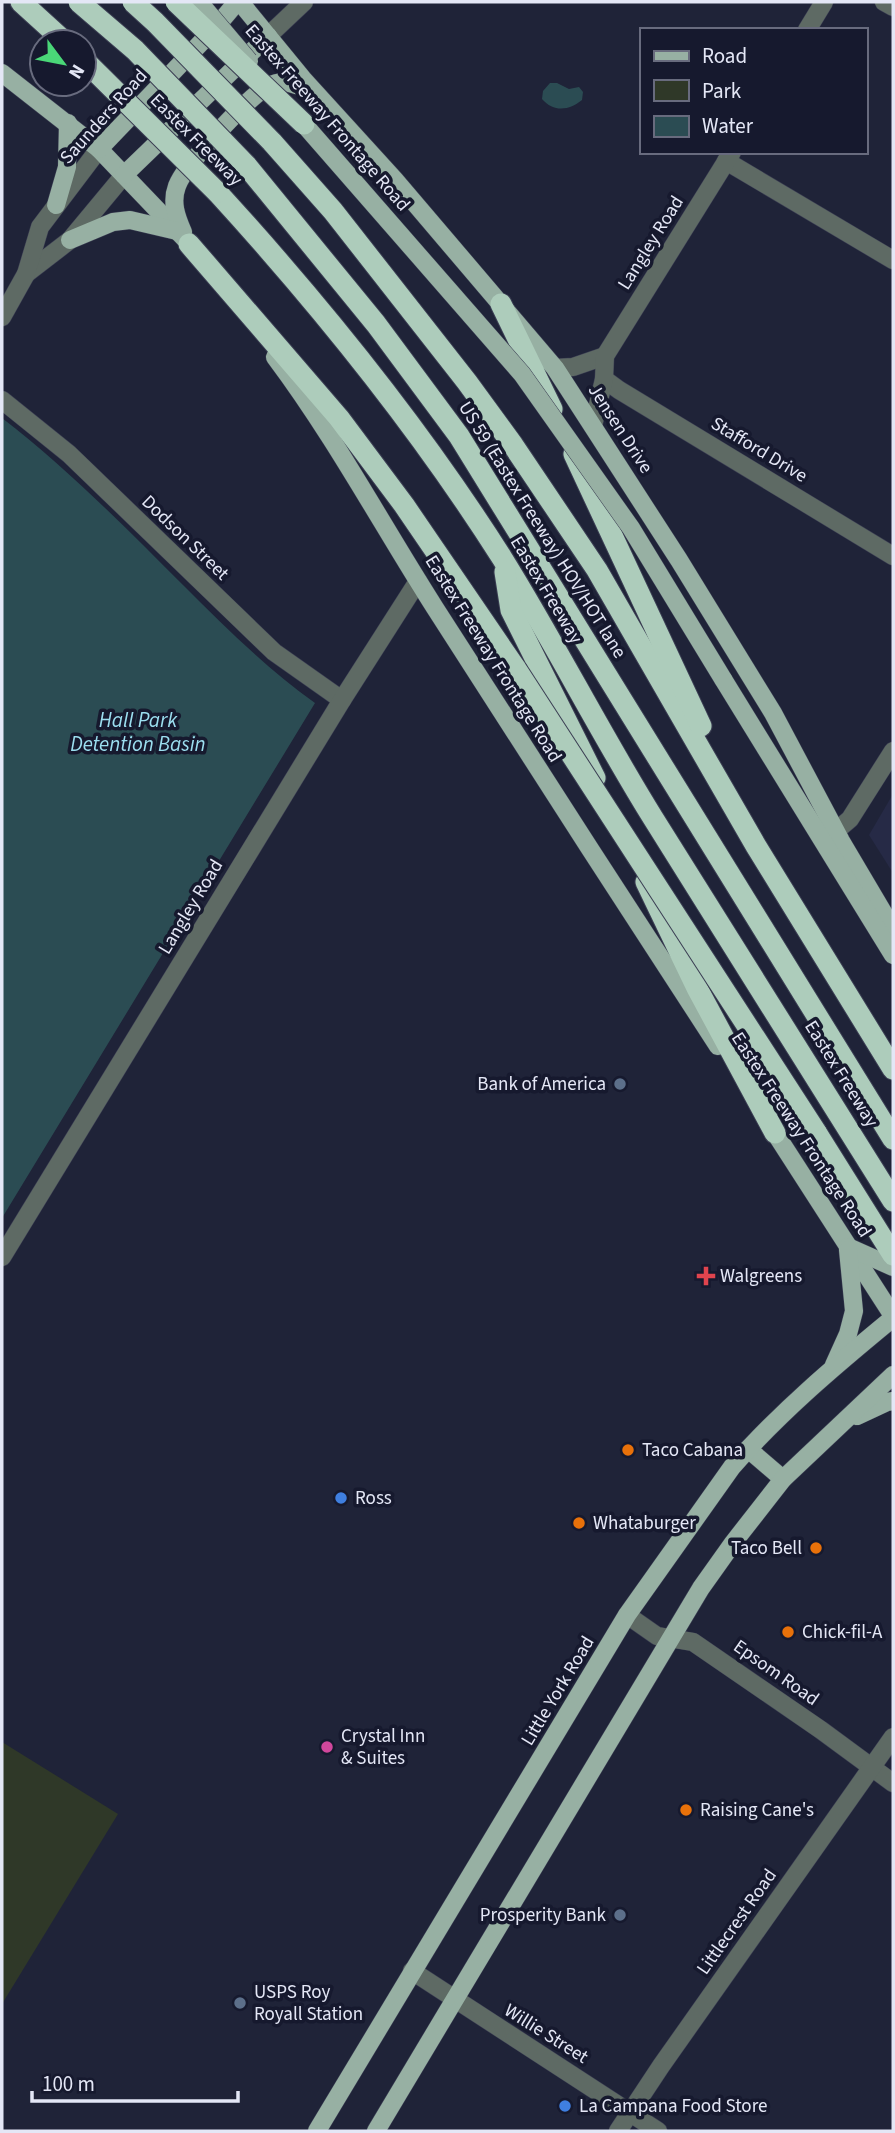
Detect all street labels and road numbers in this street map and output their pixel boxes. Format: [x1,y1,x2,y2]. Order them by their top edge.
street label: Eastex Freeway Frontage Road [238,19,416,217]
street label: Saunders Road [54,64,154,170]
street label: Eastex Freeway [144,88,248,192]
street label: Langley Road [611,191,691,295]
street label: Jensen Drive [581,379,659,479]
street label: US 59 (Eastex Freeway) HOV/HOT lane [453,397,631,663]
street label: Stafford Drive [706,411,812,489]
street label: Dodson Street [135,489,235,587]
street label: Eastex Freeway [505,532,587,648]
street label: Eastex Freeway Frontage Road [418,550,568,768]
street label: Langley Road [152,854,230,960]
street label: Eastex Freeway [797,1015,885,1133]
street label: Eastex Freeway Frontage Road [724,1027,878,1243]
street label: Little York Road [515,1631,601,1751]
street label: Epsom Road [728,1634,824,1712]
street label: Littlecrest Road [690,1864,784,1980]
street label: Willie Street [499,1997,594,2071]

